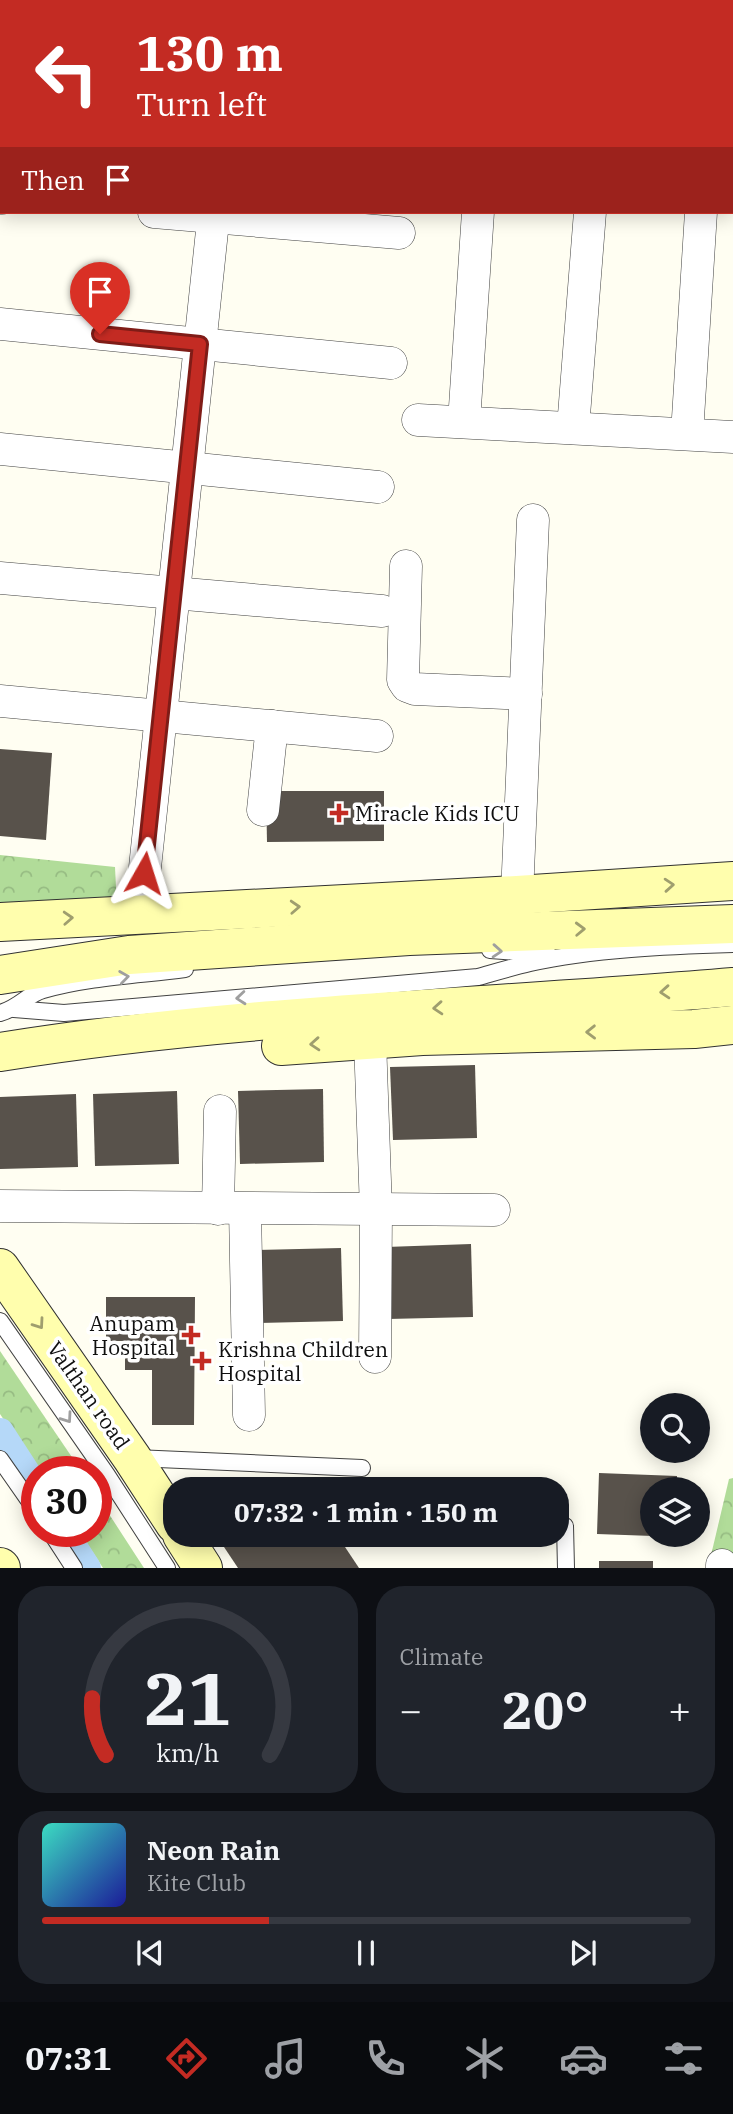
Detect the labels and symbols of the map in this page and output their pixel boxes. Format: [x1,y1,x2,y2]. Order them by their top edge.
pin [70,262,130,334]
place label: Miracle Kids ICU [355,799,520,827]
marker: Miracle Kids ICU [329,803,349,823]
position arrow [107,836,181,910]
one-way arrow [664,878,675,893]
one-way arrow [290,899,301,914]
one-way arrow [63,911,74,926]
one-way arrow [575,922,586,937]
one-way arrow [492,943,503,958]
one-way arrow [118,970,130,985]
one-way arrow [659,985,670,1000]
one-way arrow [235,990,246,1005]
one-way arrow [432,1000,443,1015]
one-way arrow [586,1024,597,1039]
one-way arrow [310,1036,321,1051]
place label: Anupam Hospital [90,1309,175,1361]
one-way arrow [31,1316,43,1329]
marker: Anupam Hospital [181,1325,201,1345]
street label: Valthan road [41,1335,137,1455]
place label: Krishna Children Hospital [218,1335,388,1387]
marker: Krishna Children Hospital [192,1351,212,1371]
one-way arrow [59,1410,71,1423]
speed limit sign: 30 [21,1456,112,1547]

